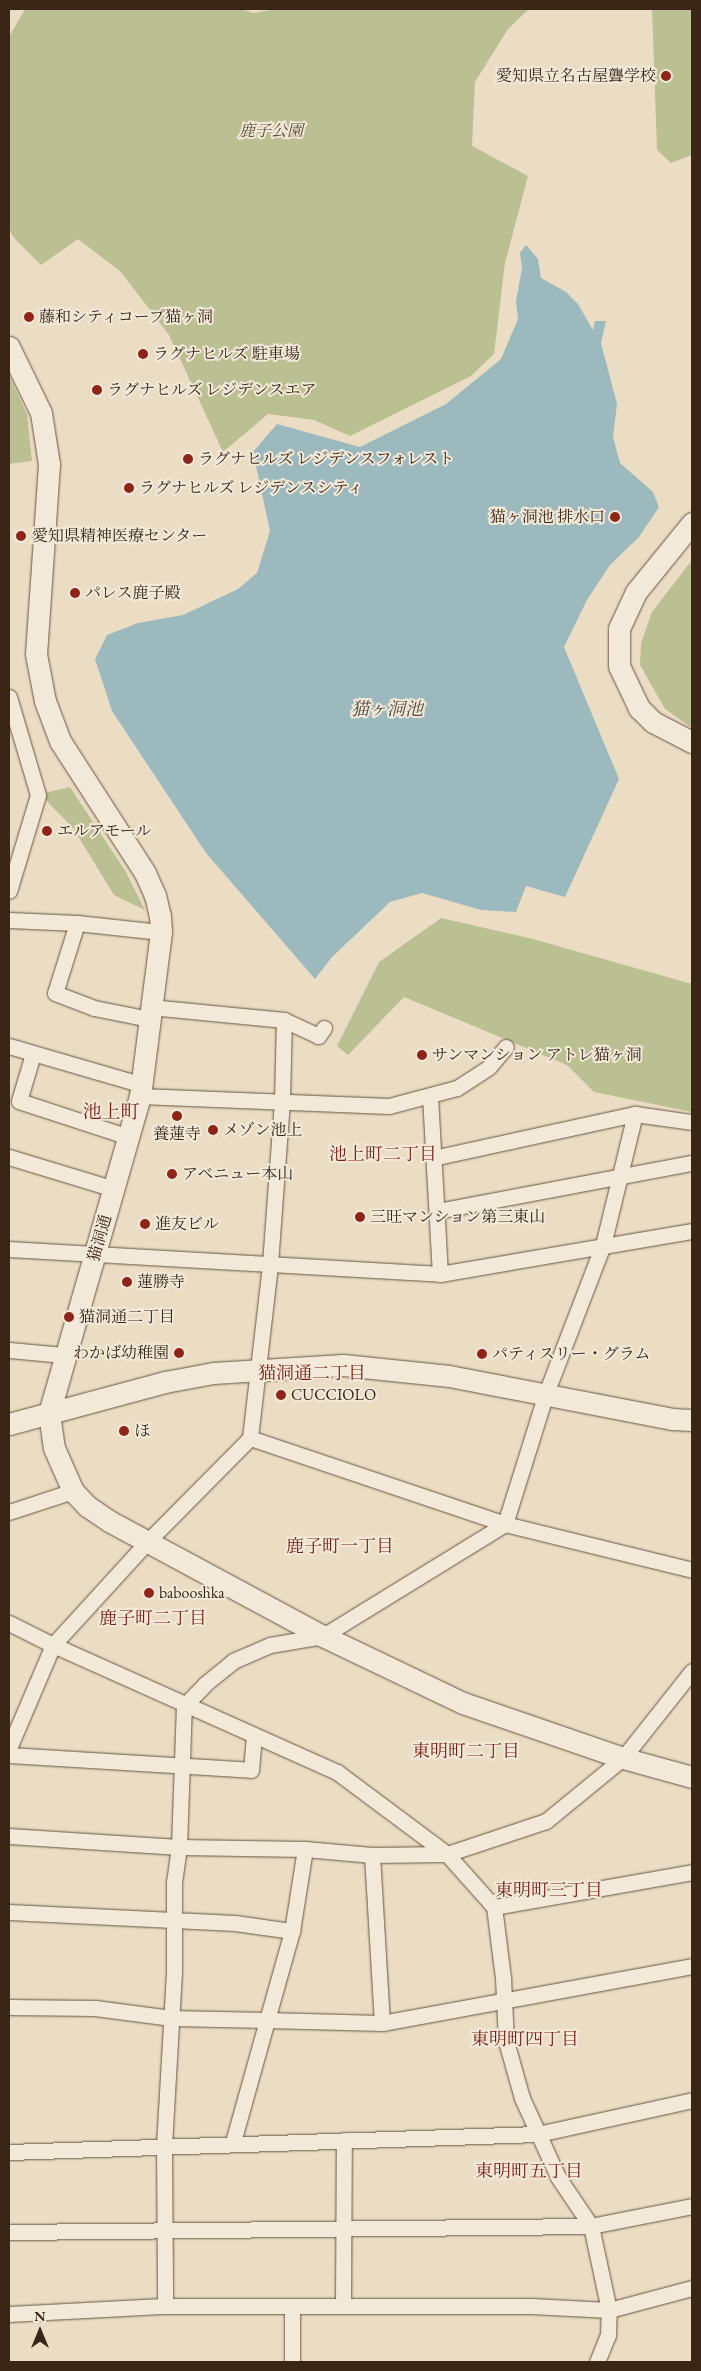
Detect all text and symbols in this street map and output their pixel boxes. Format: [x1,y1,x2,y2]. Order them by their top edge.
place label: 愛知県立名古屋聾学校 [496,66,656,86]
marker: 愛知県立名古屋聾学校 [660,70,672,82]
park label: 鹿子公園 [239,121,303,141]
place label: 藤和シティコープ猫ヶ洞 [39,307,215,327]
marker: 藤和シティコープ猫ヶ洞 [23,311,35,323]
place label: ラグナヒルズ 駐車場 [153,344,300,364]
marker: ラグナヒルズ 駐車場 [137,348,149,360]
place label: ラグナヒルズ レジデンスエア [107,380,318,400]
marker: ラグナヒルズ レジデンスエア [91,384,103,396]
place label: ラグナヒルズ レジデンスフォレスト [198,449,457,469]
marker: ラグナヒルズ レジデンスフォレスト [182,453,194,465]
place label: ラグナヒルズ レジデンスシティ [139,478,366,498]
marker: ラグナヒルズ レジデンスシティ [123,482,135,494]
place label: 猫ヶ洞池 排水口 [490,507,605,527]
marker: 猫ヶ洞池 排水口 [609,511,621,523]
place label: 愛知県精神医療センター [32,526,208,546]
marker: 愛知県精神医療センター [14,529,28,543]
place label: パレス鹿子殿 [85,583,181,603]
marker: パレス鹿子殿 [69,587,81,599]
water label: 猫ヶ洞池 [351,698,423,720]
place label: エルアモール [57,821,152,841]
marker: エルアモール [41,825,53,837]
place label: サンマンション アトレ猫ヶ洞 [432,1045,643,1065]
marker: サンマンション アトレ猫ヶ洞 [416,1049,428,1061]
district label: 池上町 [83,1101,139,1123]
marker: 養蓮寺 [171,1110,183,1122]
place label: メゾン池上 [223,1120,303,1140]
place label: 養蓮寺 [153,1124,201,1144]
marker: メゾン池上 [207,1124,219,1136]
district label: 池上町二丁目 [329,1143,437,1165]
place label: アベニュー本山 [182,1164,294,1184]
marker: アベニュー本山 [166,1168,178,1180]
place label: 三旺マンション第三東山 [370,1207,546,1227]
marker: 三旺マンション第三東山 [354,1211,366,1223]
street label: 猫洞通 [84,1212,116,1264]
place label: 進友ビル [155,1214,219,1234]
marker: 進友ビル [139,1218,151,1230]
place label: 蓮勝寺 [137,1272,185,1292]
marker: 蓮勝寺 [121,1276,133,1288]
place label: 猫洞通二丁目 [79,1307,175,1327]
marker: 猫洞通二丁目 [63,1311,75,1323]
place label: わかば幼稚園 [73,1343,169,1363]
place label: パティスリー・グラム [492,1344,652,1364]
marker: わかば幼稚園 [173,1347,185,1359]
marker: パティスリー・グラム [476,1348,488,1360]
district label: 猫洞通二丁目 [258,1362,366,1384]
place label: CUCCIOLO [291,1385,376,1405]
marker: CUCCIOLO [275,1389,287,1401]
place label: ほ [134,1421,150,1441]
marker: ほ [118,1425,130,1437]
district label: 鹿子町一丁目 [286,1535,394,1557]
place label: babooshka [159,1583,225,1603]
marker: babooshka [143,1587,155,1599]
district label: 鹿子町二丁目 [99,1607,207,1629]
district label: 東明町二丁目 [412,1740,520,1762]
district label: 東明町三丁目 [495,1879,603,1901]
district label: 東明町四丁目 [471,2028,579,2050]
district label: 東明町五丁目 [475,2160,583,2182]
north arrow [15,2306,65,2356]
text: N [34,2307,46,2325]

